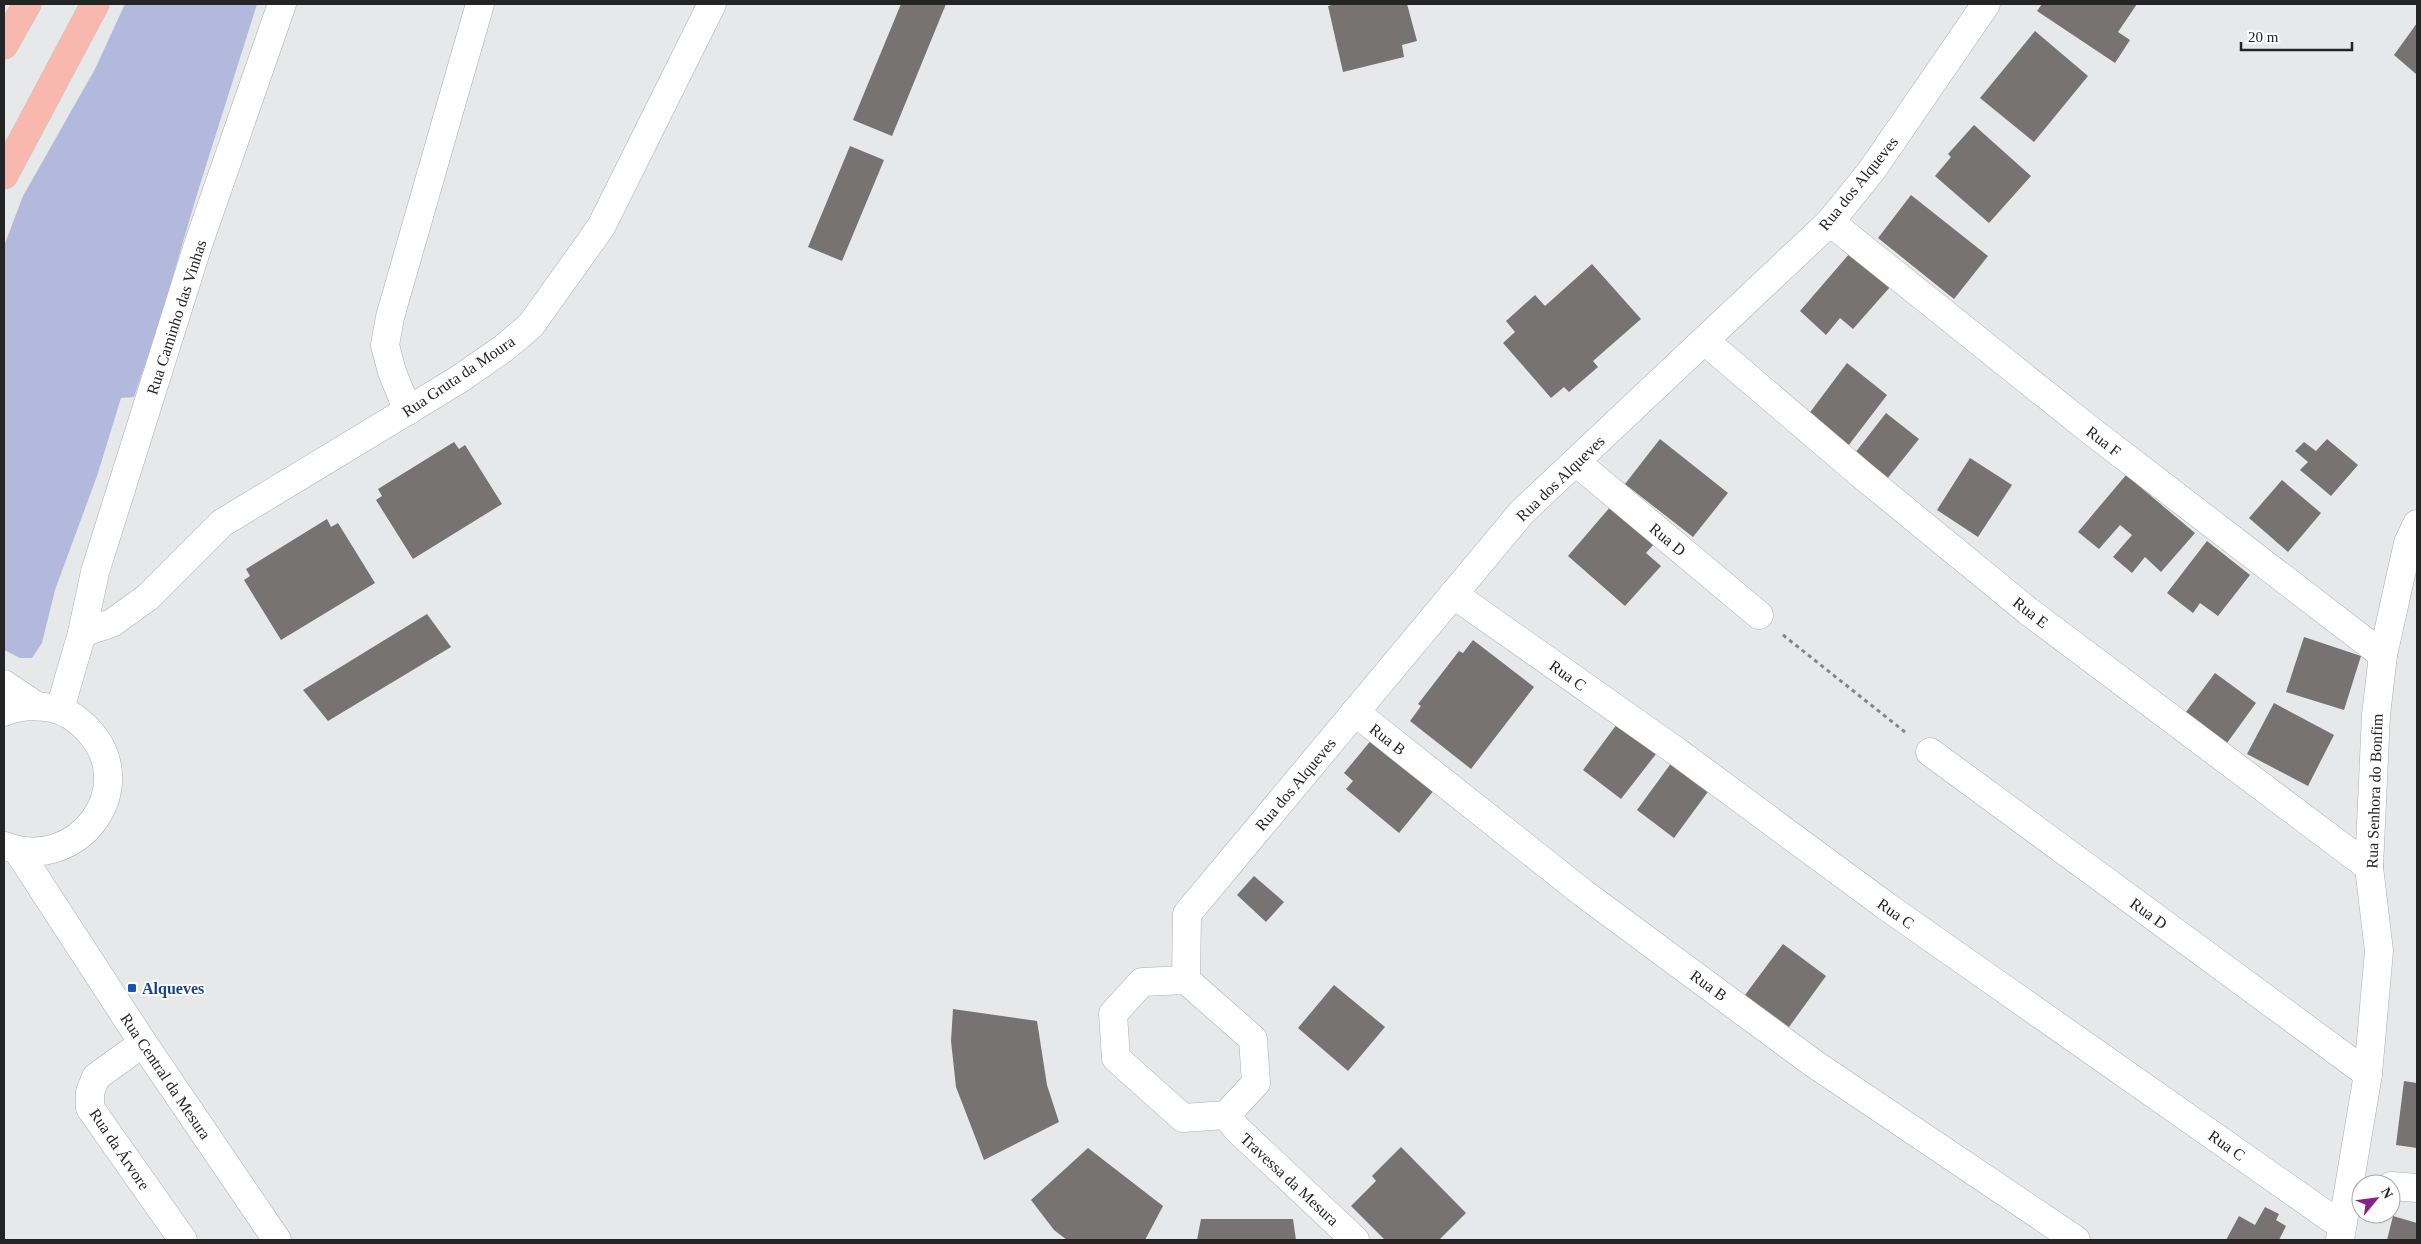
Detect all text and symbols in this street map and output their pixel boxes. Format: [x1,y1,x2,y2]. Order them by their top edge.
scale bar [2241,20,2352,52]
text: 20 m [2248,29,2279,45]
street label: Rua dos Alqueves [1815,133,1902,234]
street label: Rua Caminho das Vinhas [143,238,210,397]
street label: Rua Gruta da Moura [399,332,518,420]
street label: Rua F [2083,423,2124,460]
street label: Rua dos Alqueves [1513,432,1609,525]
street label: Rua D [1646,520,1689,559]
street label: Rua E [2010,594,2052,631]
street label: Rua C [1546,657,1589,694]
street label: Rua Senhora do Bonfim [2363,713,2386,869]
street label: Rua B [1367,720,1409,759]
street label: Rua dos Alqueves [1252,735,1340,835]
street label: Rua D [2127,894,2170,932]
street label: Rua C [1874,895,1917,932]
street label: Rua B [1687,967,1730,1004]
place label: Alqueves [142,980,204,998]
marker: Alqueves [126,982,138,994]
street label: Rua Central da Mesura [117,1010,214,1142]
street label: Rua da Árvore [86,1105,154,1193]
street label: Rua C [2205,1127,2248,1164]
street label: Travessa da Mesura [1237,1130,1342,1229]
north arrow [2351,1174,2401,1224]
text: N [2378,1185,2396,1201]

